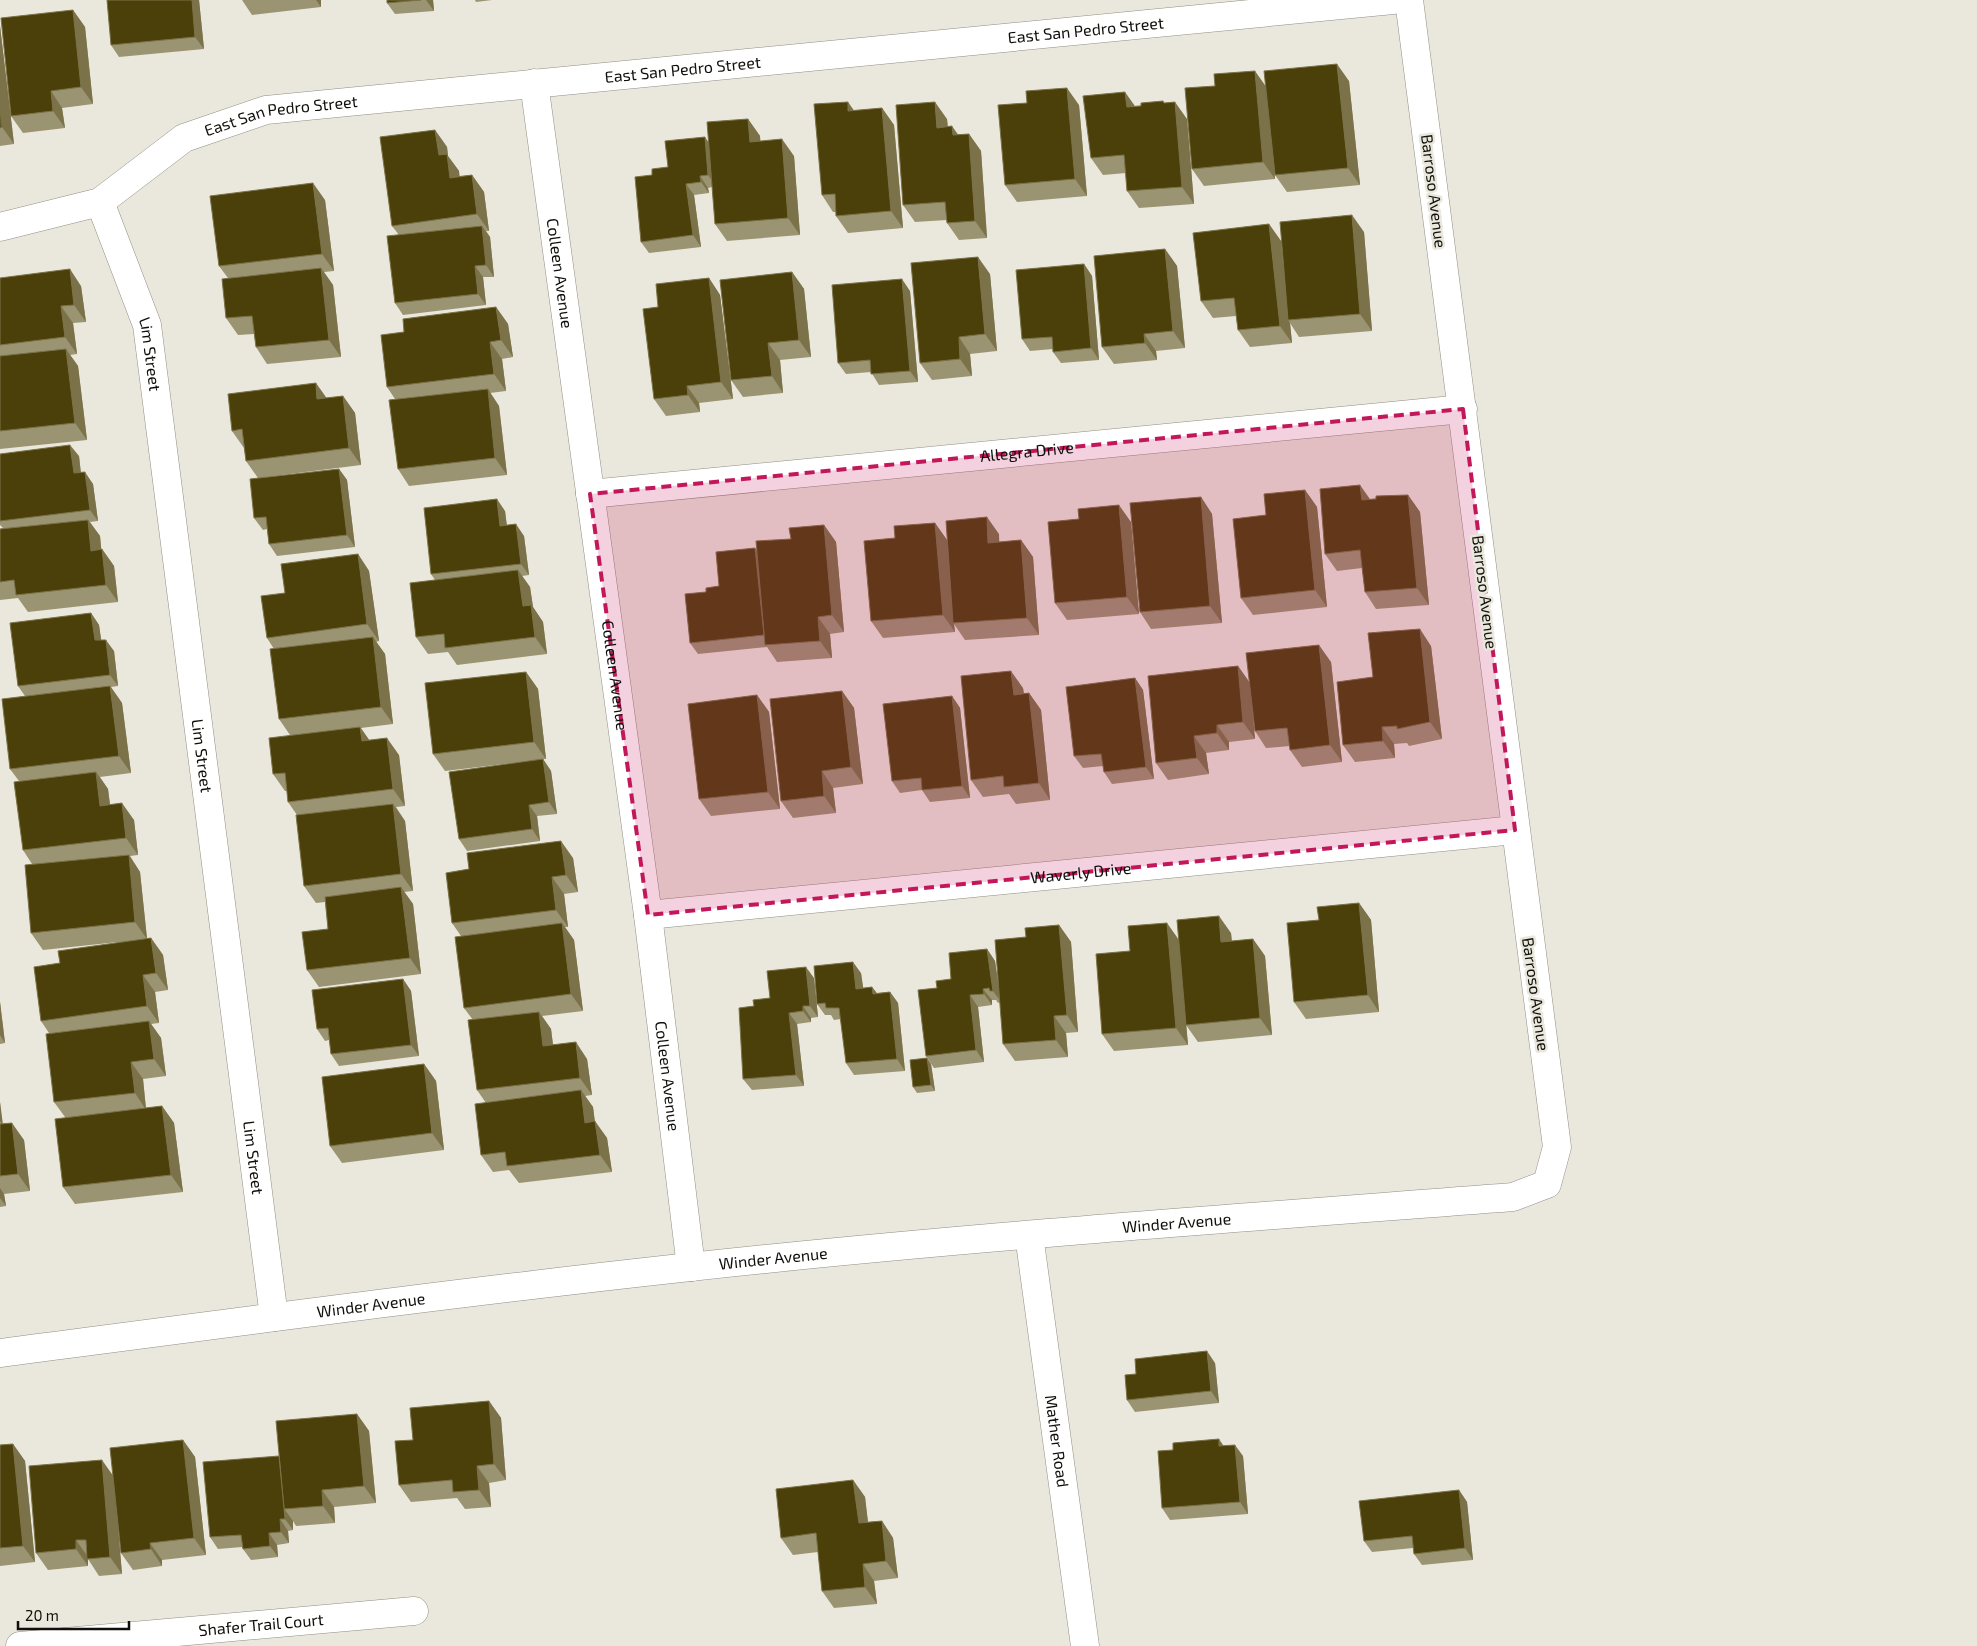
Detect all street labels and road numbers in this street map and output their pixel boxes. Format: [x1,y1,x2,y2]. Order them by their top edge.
street label: East San Pedro Street [1007,12,1165,47]
street label: East San Pedro Street [604,52,762,86]
street label: East San Pedro Street [202,91,359,139]
street label: Barroso Avenue [1418,133,1451,249]
street label: Colleen Avenue [544,217,578,329]
street label: Lim Street [136,314,165,392]
street label: Allegra Drive [979,437,1074,465]
street label: Barroso Avenue [1469,534,1502,650]
street label: Colleen Avenue [599,619,633,732]
street label: Lim Street [189,718,217,794]
street label: Waverly Drive [1030,858,1132,886]
street label: Barroso Avenue [1519,936,1554,1052]
street label: Colleen Avenue [652,1020,684,1132]
street label: Lim Street [240,1119,268,1196]
street label: Winder Avenue [1121,1208,1232,1236]
street label: Winder Avenue [718,1243,828,1273]
street label: Winder Avenue [315,1288,426,1321]
street label: Mather Road [1042,1393,1073,1489]
street label: Shafer Trail Court [198,1609,324,1639]

